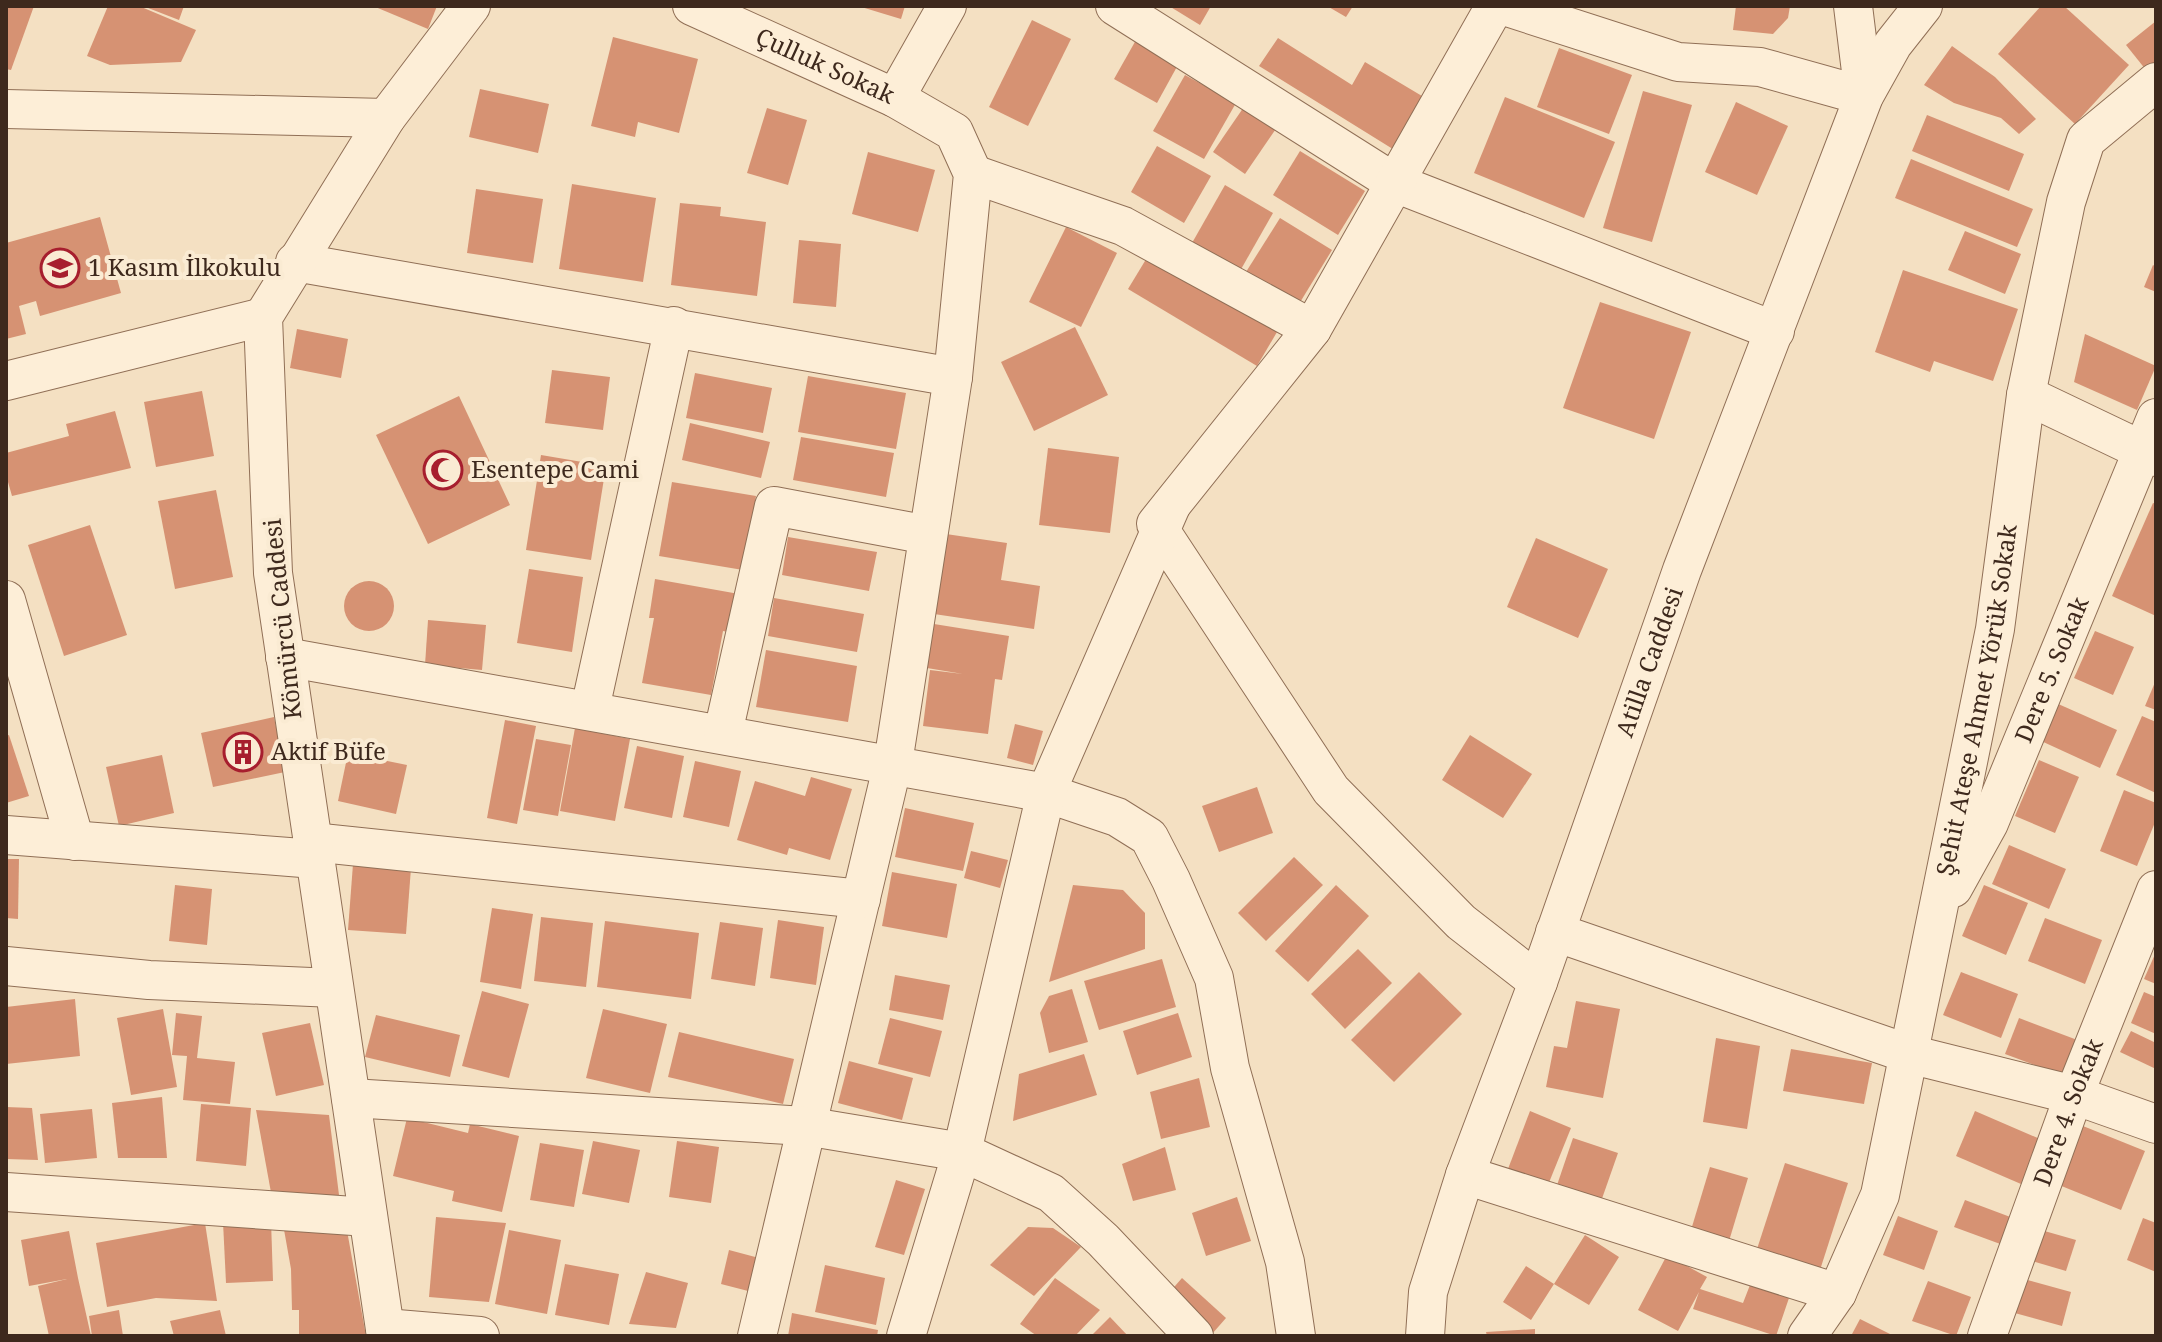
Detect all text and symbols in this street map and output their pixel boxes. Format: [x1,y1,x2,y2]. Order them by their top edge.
street label: Çulluk Sokak [751,19,901,111]
school or university icon: 1 Kasım İlkokulu [39,247,81,289]
place label: 1 Kasım İlkokulu [88,250,281,283]
mosque icon: Esentepe Cami [422,449,464,491]
place label: Esentepe Cami [471,452,639,485]
street label: Kömürcü Caddesi [255,517,308,721]
street label: Şehit Ateşe Ahmet Yörük Sokak [1927,521,2024,878]
street label: Atilla Caddesi [1607,582,1690,741]
street label: Dere 5. Sokak [2006,590,2096,747]
building icon: Aktif Büfe [222,731,264,773]
place label: Aktif Büfe [271,734,386,767]
street label: Dere 4. Sokak [2025,1032,2110,1190]

